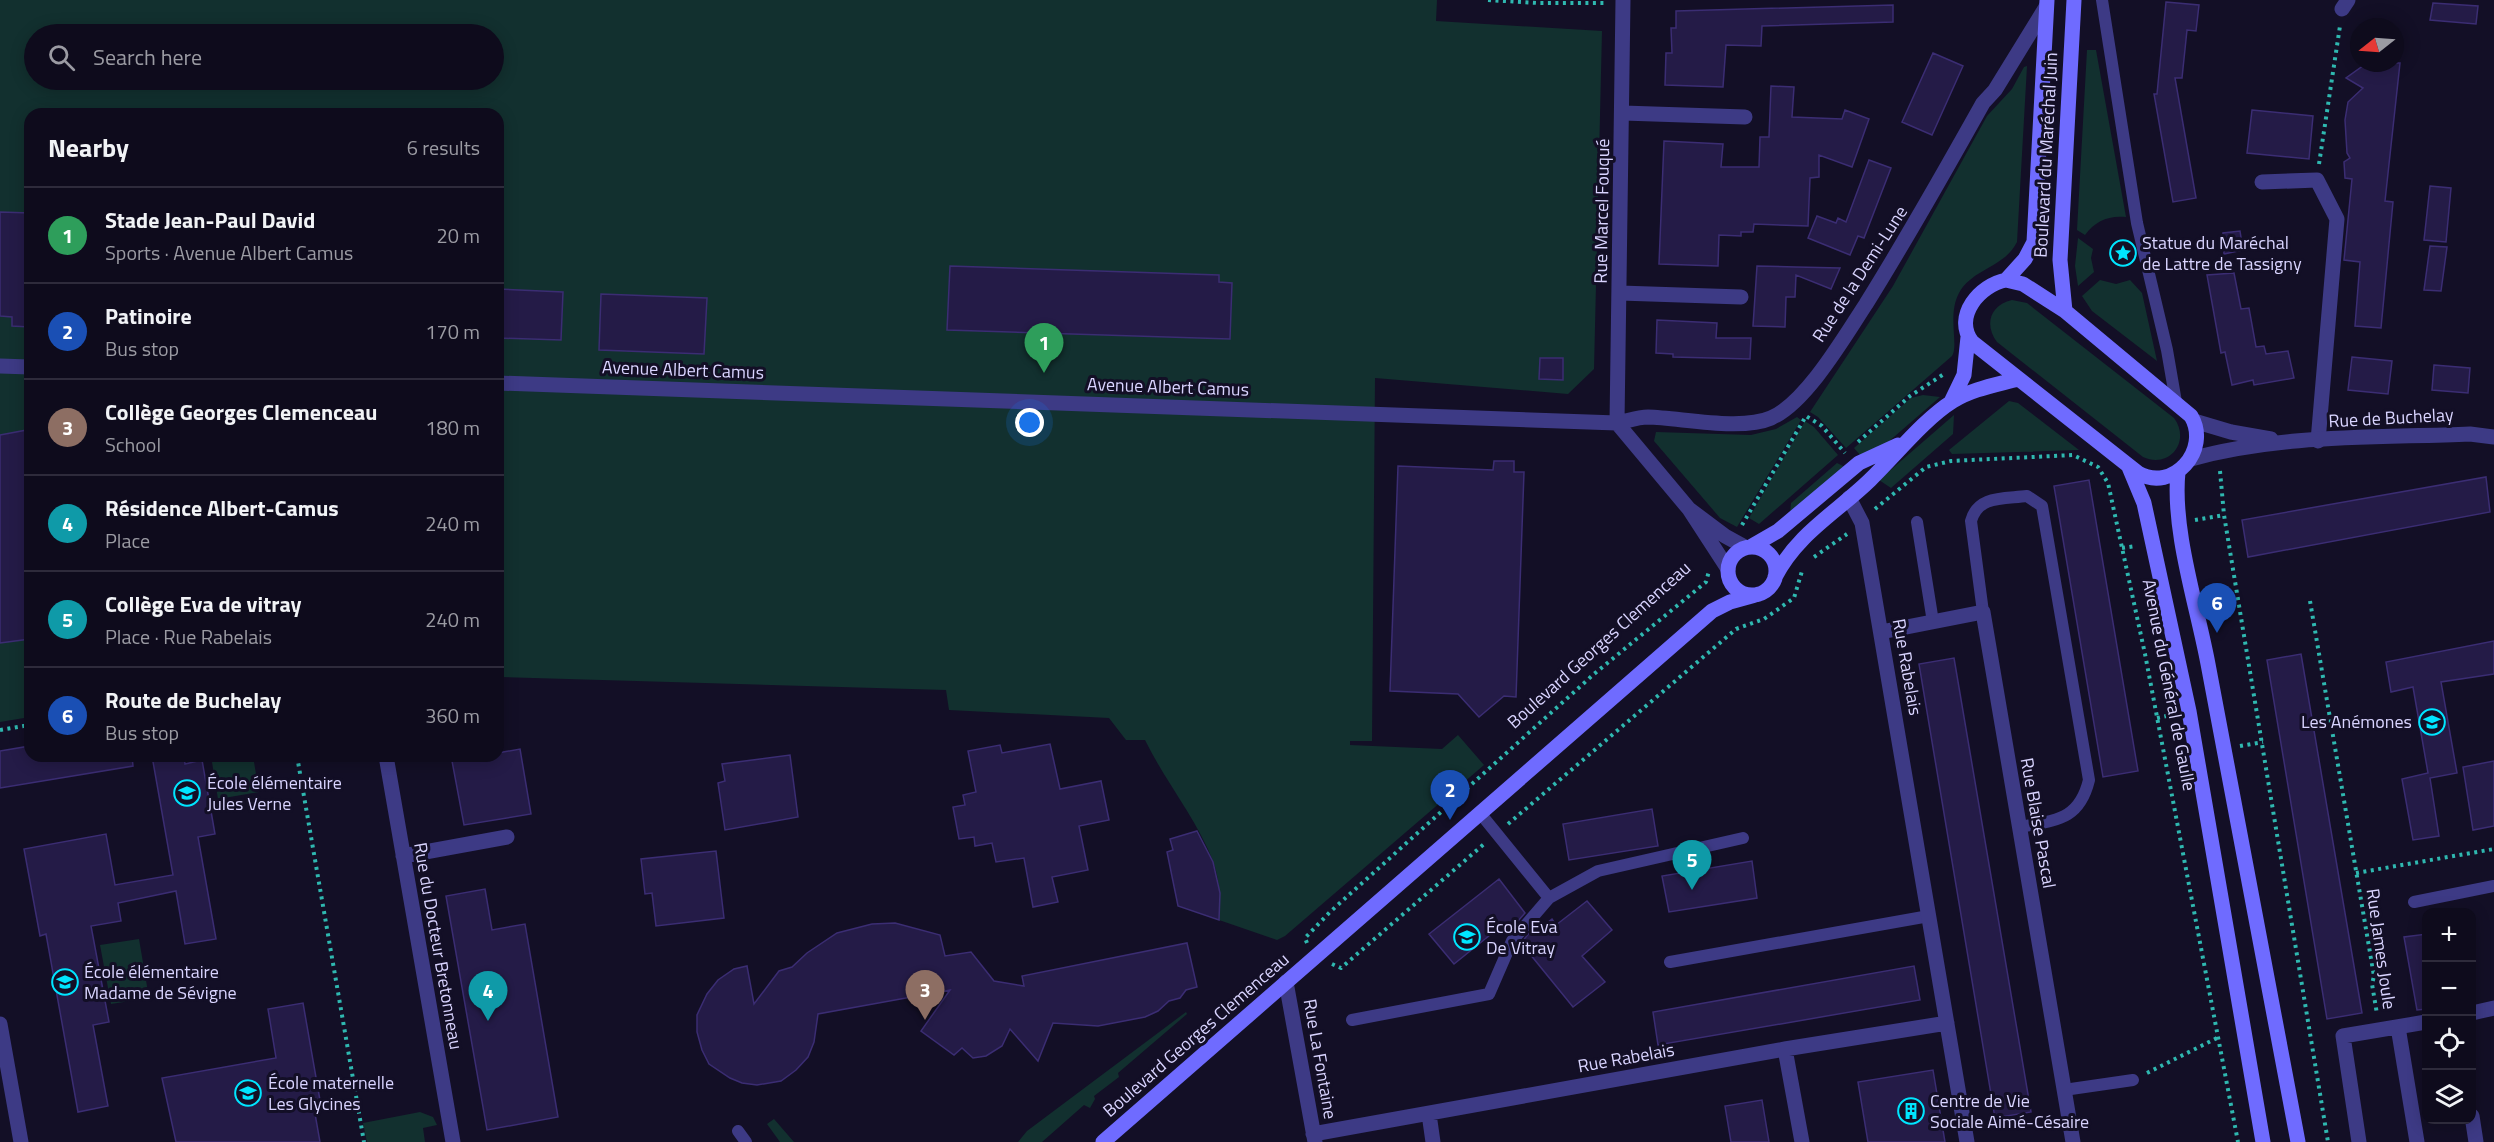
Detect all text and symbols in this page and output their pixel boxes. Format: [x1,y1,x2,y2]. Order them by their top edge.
north arrow [2350,18,2404,72]
search box [24,24,504,90]
text: Search here [93,40,202,74]
icon: search [45,41,78,74]
street label: Boulevard du Maréchal Juin [2027,52,2064,258]
text: Nearby [48,128,129,167]
text: 6 results [407,132,480,163]
street label: Rue Marcel Fouqué [1587,138,1616,284]
street label: Rue de la Demi-Lune [1805,200,1914,347]
text: Stade Jean-Paul David [105,203,315,237]
text: 1 [62,220,73,251]
text: 20 m [436,220,480,251]
place label: Statue du Maréchal de Lattre de Tassigny [2142,229,2302,277]
text: Sports · Avenue Albert Camus [105,237,353,268]
place icon: Statue du Maréchal de Lattre de Tassigny [2108,238,2138,268]
text: Patinoire [105,299,192,333]
text: 2 [62,316,73,347]
text: 170 m [425,316,480,347]
pin: 1 [1024,324,1064,373]
text: Bus stop [105,333,179,364]
street label: Avenue Albert Camus [602,353,764,386]
street label: Avenue Albert Camus [1087,370,1249,403]
text: Collège Georges Clemenceau [105,395,377,429]
street label: Rue de Buchelay [2328,401,2455,434]
your location [1015,408,1044,437]
text: 3 [62,412,73,443]
text: 180 m [425,412,480,443]
text: School [105,429,161,460]
text: Résidence Albert-Camus [105,491,339,525]
text: 4 [62,508,73,539]
text: 240 m [425,508,480,539]
text: Place [105,525,150,556]
street label: Boulevard Georges Clemenceau [1501,555,1696,735]
street label: Avenue du Général de Gaulle [2136,577,2203,793]
pin: 6 [2198,584,2236,633]
text: Collège Eva de vitray [105,587,302,621]
text: 5 [62,604,73,635]
text: 240 m [425,604,480,635]
street label: Rue Rabelais [1886,616,1929,717]
text: Place · Rue Rabelais [105,621,272,652]
text: Route de Buchelay [105,683,281,717]
text: 6 [62,700,73,731]
text: 360 m [425,700,480,731]
school or university icon: Les Anémones [2417,707,2447,737]
place label: Les Anémones [2301,708,2412,735]
text: Bus stop [105,717,179,748]
street label: Rue Blaise Pascal [2014,755,2063,890]
place label: École élémentaire Jules Verne [207,769,342,817]
pin: 2 [1430,770,1470,820]
school or university icon: École élémentaire Jules Verne [172,778,202,808]
street label: Rue du Docteur Bretonneau [407,840,470,1052]
pin: 5 [1672,840,1712,890]
street label: Rue James Joule [2360,887,2403,1011]
map controls [2422,908,2476,1124]
button: + [2422,908,2476,962]
place label: École Eva De Vitray [1486,913,1558,961]
school or university icon: École Eva De Vitray [1452,922,1482,952]
street label: Boulevard Georges Clemenceau [1097,946,1295,1123]
place label: École élémentaire Madame de Sévigne [84,958,237,1006]
button: − [2422,962,2476,1016]
school or university icon: École élémentaire Madame de Sévigne [50,967,80,997]
pin: 3 [906,970,944,1020]
pin: 4 [468,972,508,1021]
street label: Rue La Fontaine [1297,997,1344,1121]
button: locate [2422,1016,2476,1070]
street label: Rue Rabelais [1575,1036,1676,1079]
place label: École maternelle Les Glycines [268,1069,394,1117]
button: layers [2422,1070,2476,1124]
school or university icon: École maternelle Les Glycines [233,1078,263,1108]
place label: Centre de Vie Sociale Aimé-Césaire [1930,1087,2089,1135]
building icon: Centre de Vie Sociale Aimé-Césaire [1896,1096,1926,1126]

